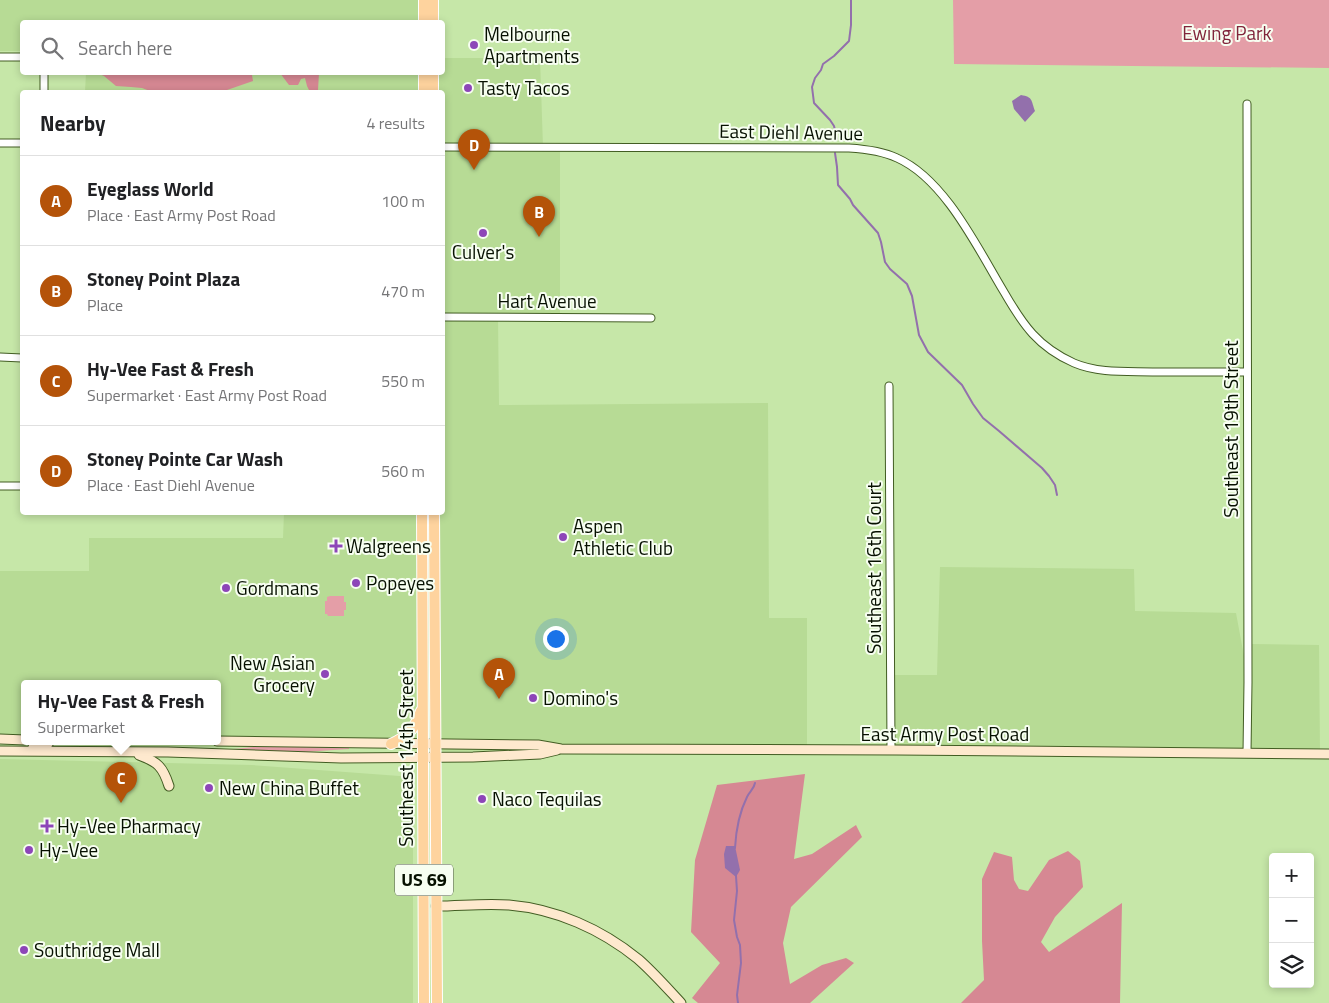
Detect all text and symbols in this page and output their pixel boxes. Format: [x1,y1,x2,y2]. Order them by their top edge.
park label: Ewing Park [1182,18,1272,47]
place label: Melbourne Apartments [484,19,579,70]
search box [20,20,445,75]
text: Search here [78,33,172,62]
icon: search [38,34,66,62]
marker: Melbourne Apartments [468,39,480,51]
place label: Tasty Tacos [478,73,570,102]
marker: Tasty Tacos [462,82,474,94]
text: Nearby [40,107,105,139]
text: 4 results [366,111,425,135]
street label: East Diehl Avenue [719,116,863,147]
pin: D [458,129,490,170]
text: Eyeglass World [87,174,214,203]
text: A [51,189,61,213]
text: 100 m [381,189,425,213]
pin: B [523,196,555,237]
text: Place · East Army Post Road [87,203,276,227]
marker: Culver's [477,227,489,239]
place label: Culver's [452,237,514,266]
text: Stoney Point Plaza [87,264,240,293]
text: B [51,279,61,303]
text: 470 m [381,279,425,303]
street label: Hart Avenue [497,286,597,315]
text: Place [87,293,123,317]
street label: Southeast 19th Street [1216,340,1245,518]
text: Hy-Vee Fast & Fresh [87,354,254,383]
text: C [52,369,60,393]
text: 550 m [381,369,425,393]
text: Supermarket · East Army Post Road [87,383,327,407]
text: Stoney Pointe Car Wash [87,444,283,473]
text: D [51,459,61,483]
text: 560 m [381,459,425,483]
text: Place · East Diehl Avenue [87,473,255,497]
street label: Southeast 16th Court [859,482,888,654]
place label: Aspen Athletic Club [573,511,673,562]
place label: Walgreens [346,531,431,560]
marker: Aspen Athletic Club [557,531,569,543]
marker: Walgreens [330,540,342,552]
place label: Popeyes [366,568,434,597]
place label: Gordmans [236,573,319,602]
marker: Popeyes [350,577,362,589]
marker: Gordmans [220,582,232,594]
your location [543,626,569,652]
place label: New Asian Grocery [230,648,315,699]
pin: A [483,658,515,699]
marker: New Asian Grocery [319,668,331,680]
street label: Southeast 14th Street [391,669,420,847]
popup [21,680,221,745]
place label: Domino's [543,683,618,712]
text: Hy-Vee Fast & Fresh [38,686,204,715]
marker: Domino's [527,692,539,704]
text: Supermarket [38,715,125,739]
street label: East Army Post Road [861,719,1029,748]
pin: C [105,762,137,803]
place label: New China Buffet [219,773,359,802]
marker: New China Buffet [203,782,215,794]
place label: Naco Tequilas [492,784,602,813]
marker: Naco Tequilas [476,793,488,805]
place label: Hy-Vee Pharmacy [57,811,201,840]
marker: Hy-Vee Pharmacy [41,820,53,832]
place label: Hy-Vee [39,835,98,864]
marker: Hy-Vee [23,844,35,856]
map controls [1269,853,1314,988]
button: + [1269,853,1314,898]
road number: US 69 [395,864,453,896]
button: − [1269,898,1314,943]
place label: Southridge Mall [34,935,160,964]
button: layers [1269,943,1314,988]
marker: Southridge Mall [18,944,30,956]

